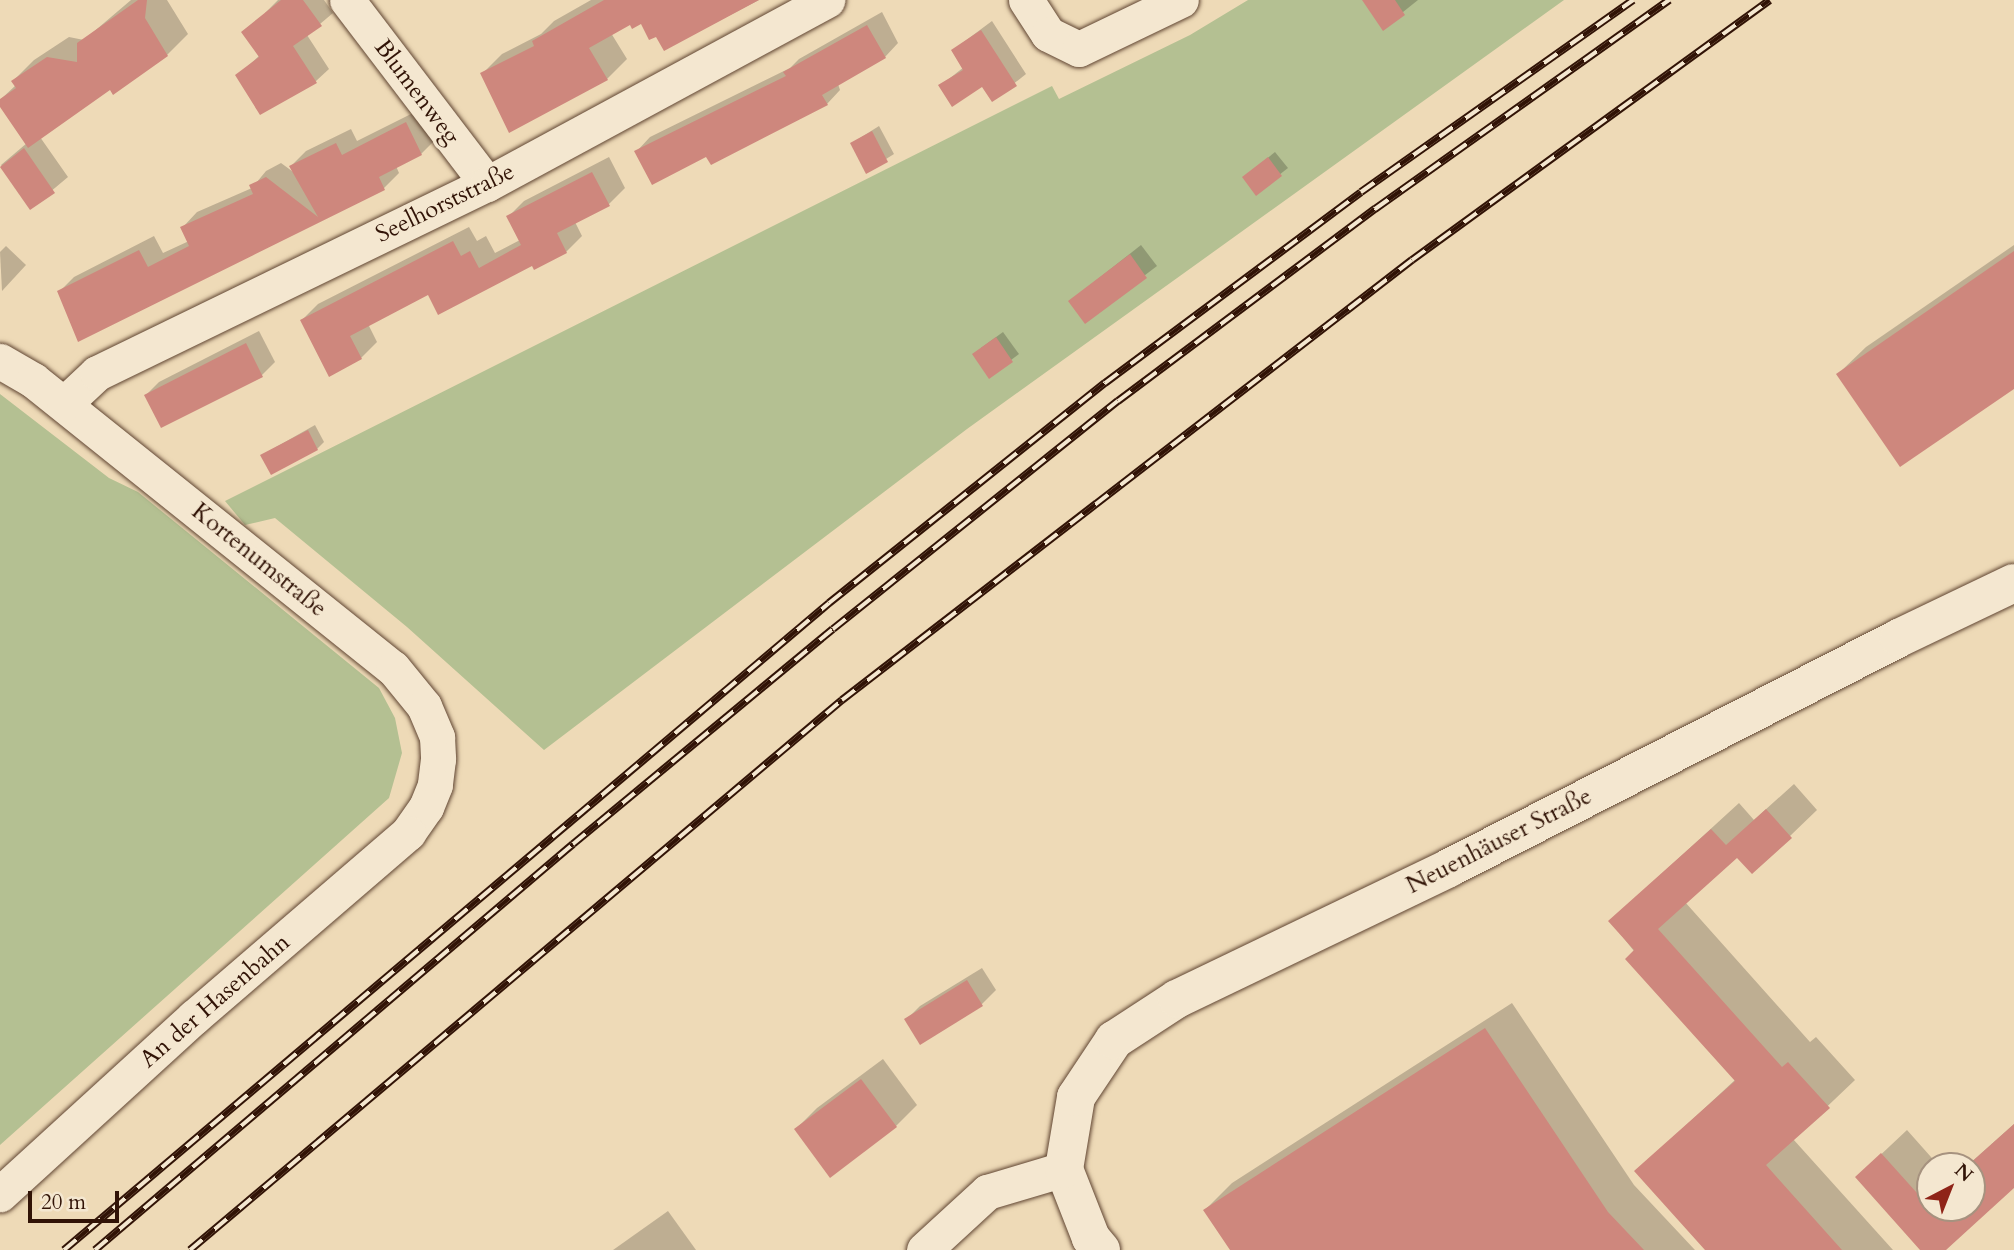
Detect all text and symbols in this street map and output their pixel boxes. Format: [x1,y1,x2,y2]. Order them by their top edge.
street label: Blumenweg [368,34,466,150]
street label: Seelhorststraße [371,157,519,249]
street label: Kortenumstraße [186,497,332,623]
street label: Neuenhäuser Straße [1402,782,1596,900]
street label: An der Hasenbahn [134,928,296,1074]
north arrow [1916,1152,1986,1222]
text: N [1949,1158,1979,1188]
scale bar [32,1176,122,1220]
text: 20 m [41,1188,86,1217]

